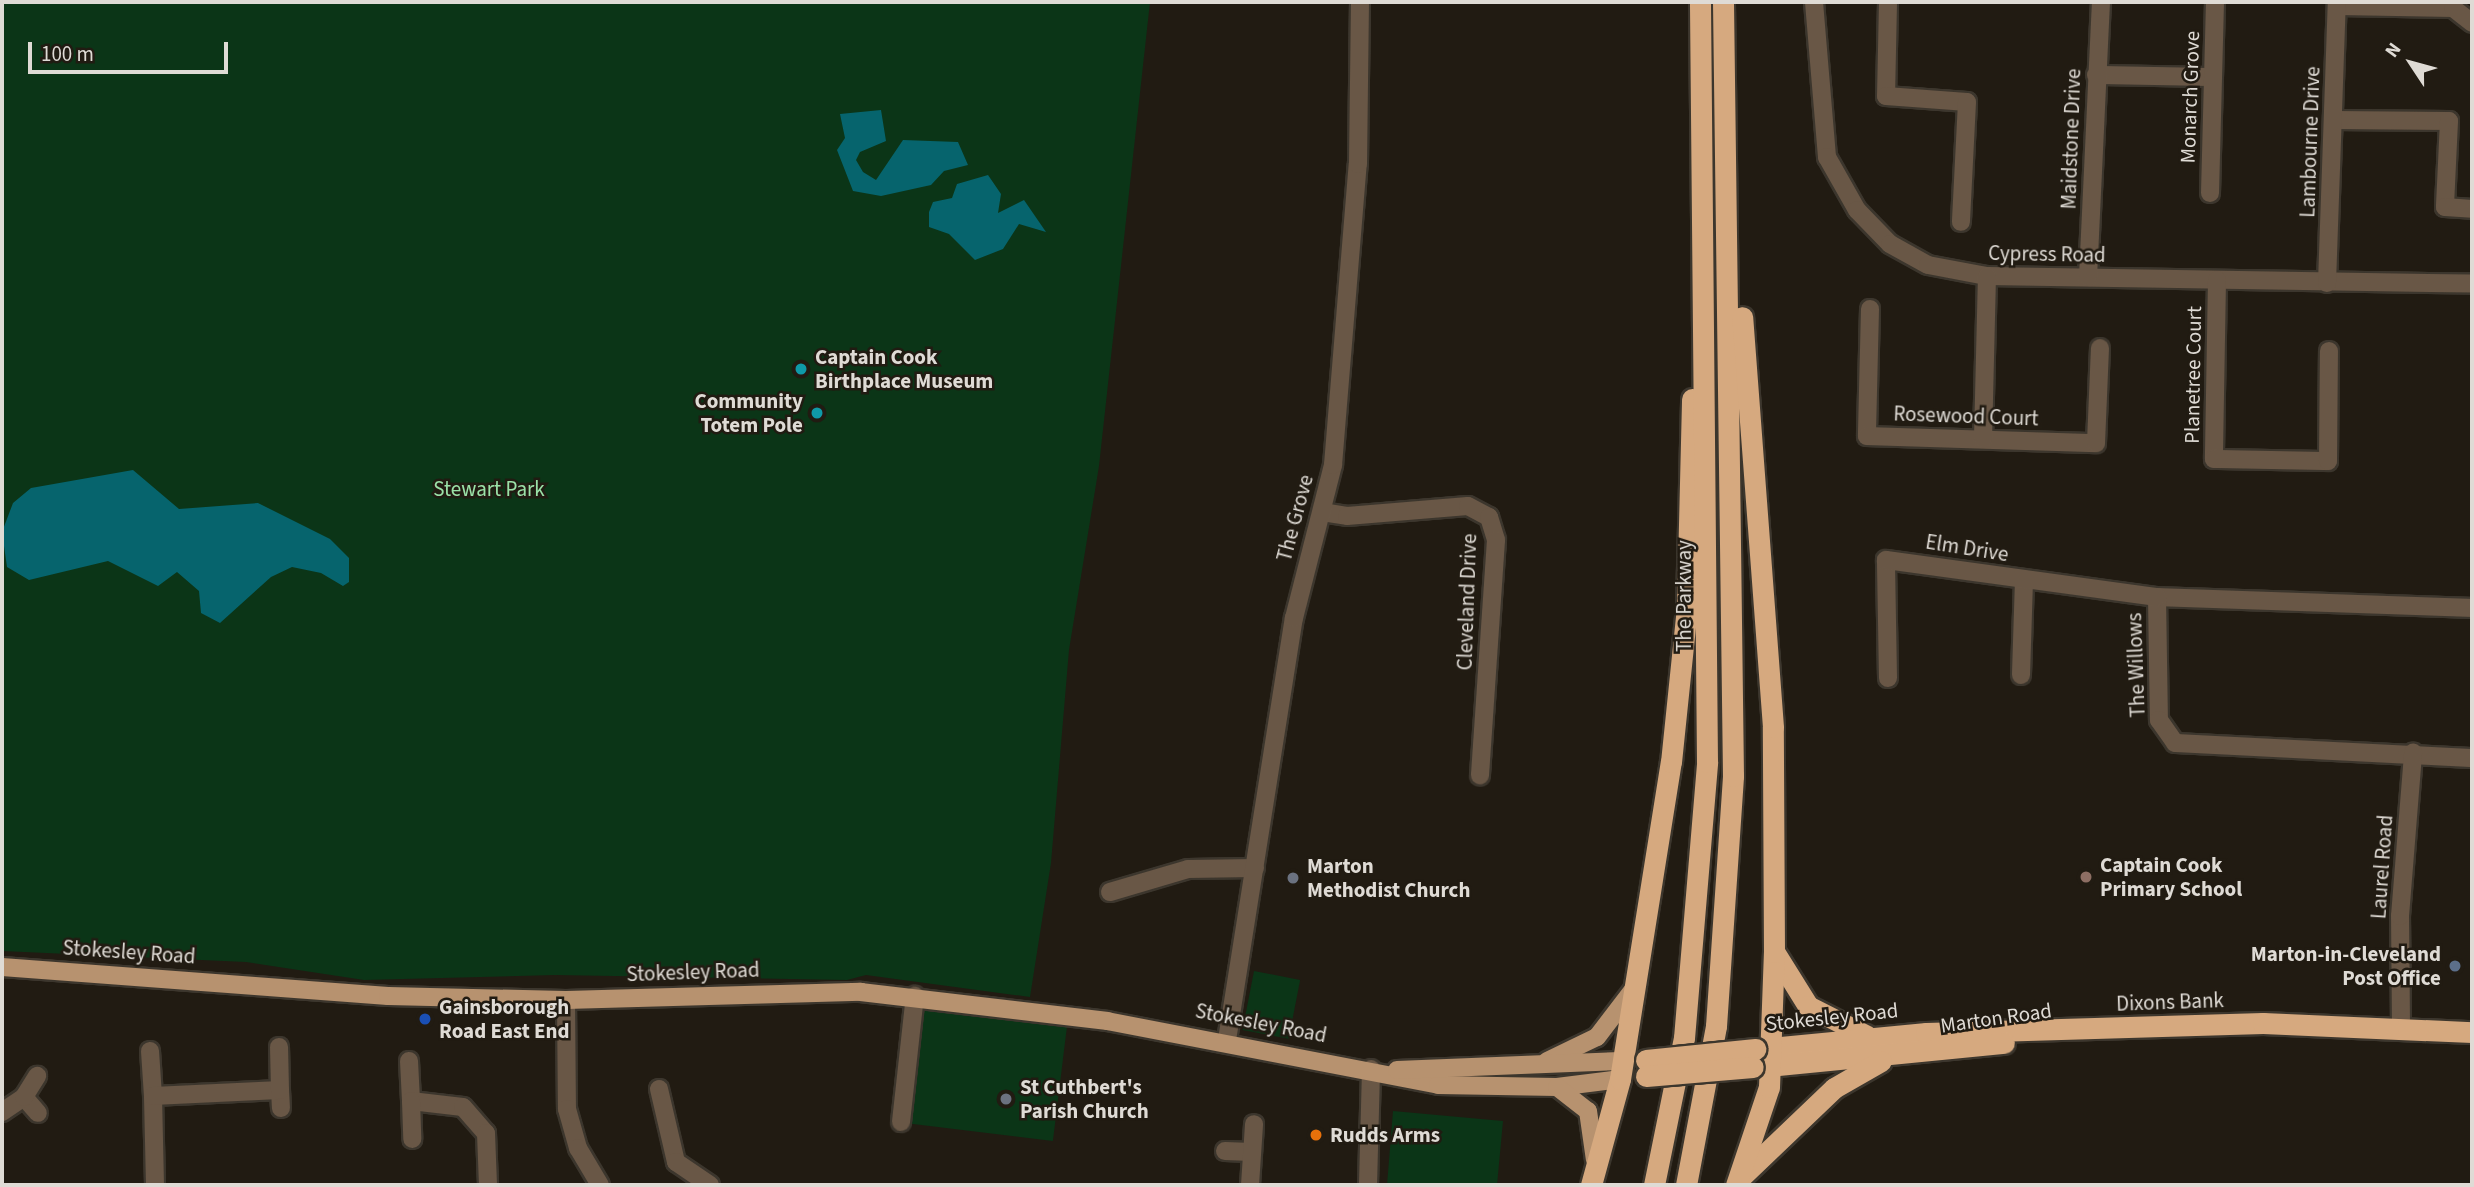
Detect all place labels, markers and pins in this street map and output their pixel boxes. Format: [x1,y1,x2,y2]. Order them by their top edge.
place label: Captain Cook Birthplace Museum [815,344,993,394]
marker: Captain Cook Birthplace Museum [793,361,809,377]
place label: Community Totem Pole [694,388,803,438]
marker: Community Totem Pole [809,405,825,421]
place label: Captain Cook Primary School [2100,852,2242,902]
place label: Marton Methodist Church [1307,853,1470,903]
marker: Captain Cook Primary School [2078,869,2094,885]
marker: Marton Methodist Church [1285,870,1301,886]
place label: Marton-in-Cleveland Post Office [2251,941,2441,991]
marker: Marton-in-Cleveland Post Office [2447,958,2463,974]
place label: Gainsborough Road East End [439,994,570,1044]
marker: Gainsborough Road East End [417,1011,433,1027]
place label: St Cuthbert's Parish Church [1020,1074,1149,1124]
marker: St Cuthbert's Parish Church [998,1091,1014,1107]
place label: Rudds Arms [1330,1122,1440,1148]
marker: Rudds Arms [1308,1127,1324,1143]

